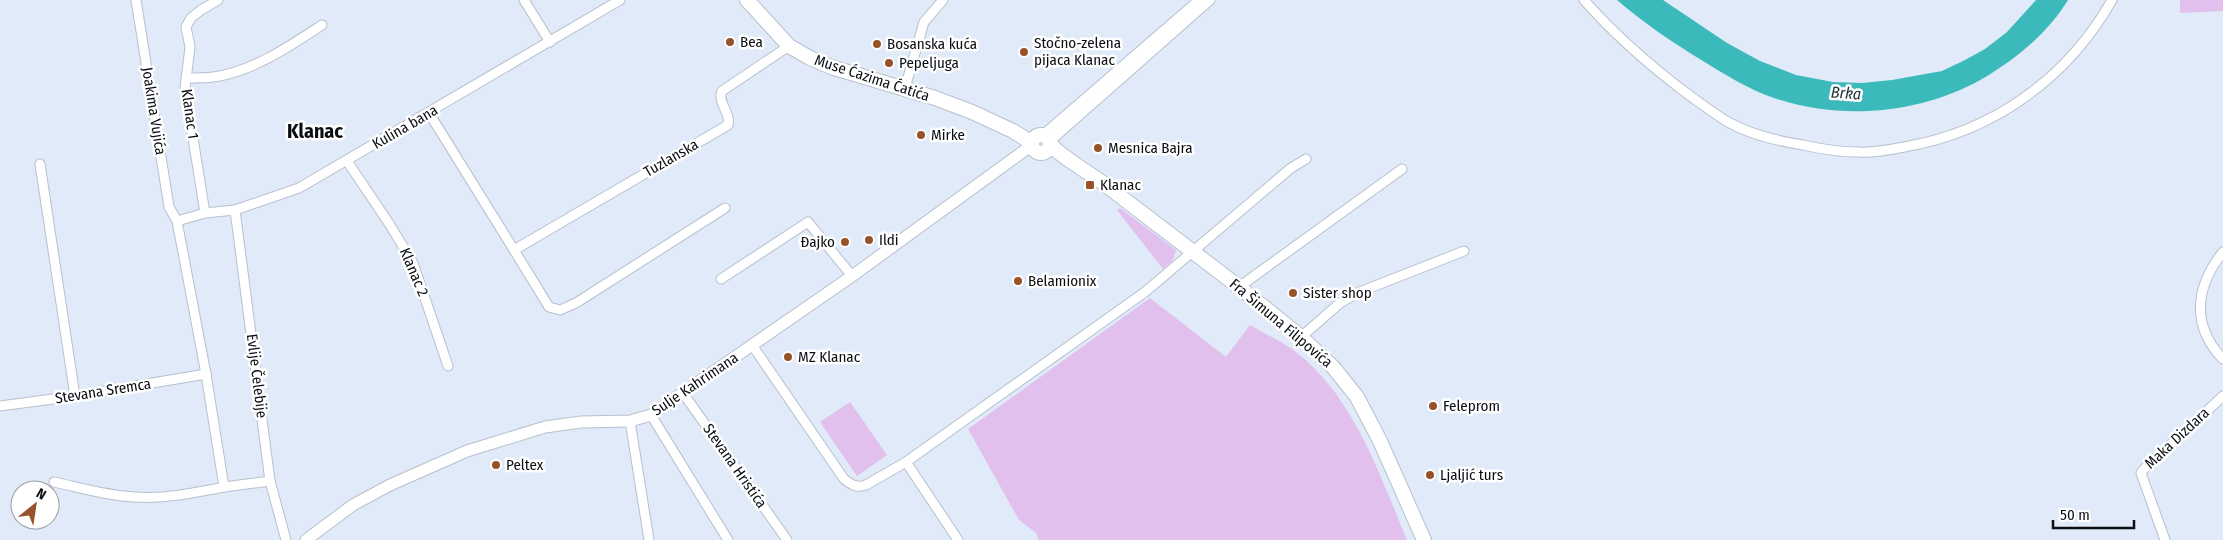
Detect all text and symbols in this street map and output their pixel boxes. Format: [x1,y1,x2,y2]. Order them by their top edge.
place label: Bea [740,33,763,51]
place label: Stočno-zelena pijaca Klanac [1034,34,1121,69]
place label: Bosanska kuća [887,35,977,53]
marker: Bea [724,36,736,48]
marker: Bosanska kuća [871,38,883,50]
marker: Stočno-zelena pijaca Klanac [1018,46,1030,58]
street label: Muse Ćazima Ćatića [812,51,932,105]
place label: Pepeljuga [899,54,959,72]
marker: Pepeljuga [883,57,895,69]
street label: Joakima Vujića [138,66,170,156]
water label: Brka [1830,82,1862,104]
street label: Klanac 1 [178,88,202,140]
street label: Kulina bana [369,101,441,153]
district label: Klanac [287,119,343,143]
place label: Mirke [931,126,965,144]
marker: Mirke [915,129,927,141]
street label: Tuzlanska [641,135,701,181]
place label: Mesnica Bajra [1108,139,1193,157]
marker: Mesnica Bajra [1092,142,1104,154]
place label: Klanac [1100,176,1141,194]
marker: Klanac [1084,179,1096,191]
place label: Ildi [879,231,899,249]
place label: Đajko [801,233,835,251]
marker: Ildi [863,234,875,246]
marker: Đajko [839,236,851,248]
street label: Klanac 2 [396,245,432,299]
place label: Belamionix [1028,272,1097,290]
marker: Belamionix [1012,275,1024,287]
street label: Fra Šimuna Filipovića [1226,275,1336,371]
place label: Sister shop [1303,284,1372,302]
marker: Sister shop [1287,287,1299,299]
street label: Evlije Čelebije [243,333,271,419]
place label: MZ Klanac [798,348,861,366]
street label: Sulje Kahrimana [648,349,742,419]
marker: MZ Klanac [782,351,794,363]
street label: Stevana Sremca [54,375,152,407]
place label: Feleprom [1443,397,1500,415]
marker: Feleprom [1427,400,1439,412]
street label: Maka Dizdara [2141,404,2213,472]
street label: Stevana Hristića [699,420,771,512]
place label: Peltex [506,456,544,474]
marker: Peltex [490,459,502,471]
place label: Ljaljić turs [1440,466,1503,484]
marker: Ljaljić turs [1424,469,1436,481]
north arrow [10,480,60,530]
text: N [33,485,49,504]
scale bar [2053,498,2134,530]
text: 50 m [2060,506,2090,524]

